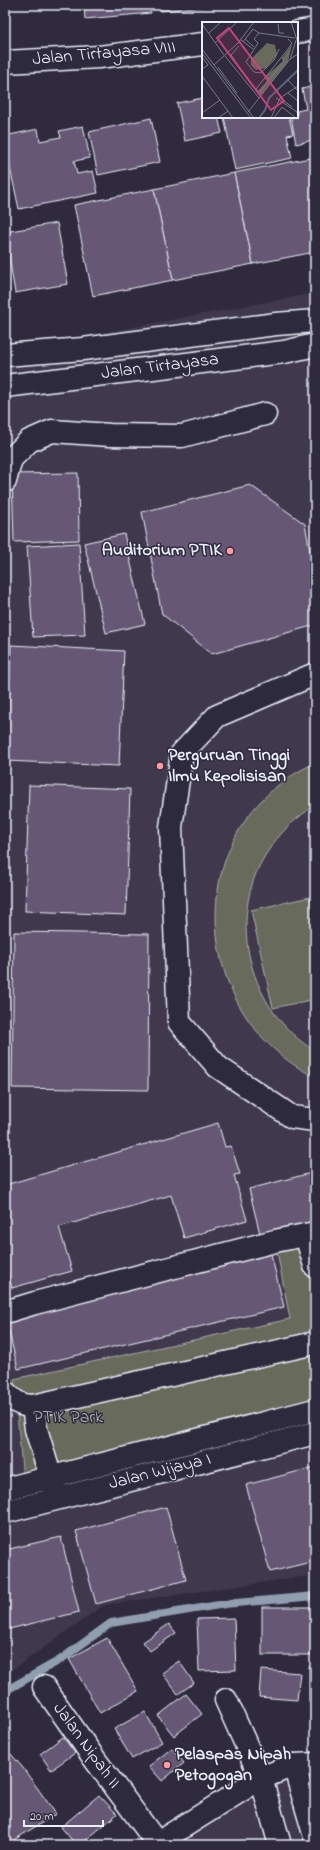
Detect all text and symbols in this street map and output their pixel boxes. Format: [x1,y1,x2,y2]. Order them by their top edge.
inset map [202,22,298,118]
street label: Jalan Tirtayasa VIII [31,35,177,73]
street label: Jalan Tirtayasa [100,347,220,387]
place label: Auditorium PTIK [102,538,223,564]
marker: Auditorium PTIK [225,546,235,556]
place label: Perguruan Tinggi Ilmu Kepolisisan [168,743,290,790]
marker: Perguruan Tinggi Ilmu Kepolisisan [155,761,165,771]
park label: PTIK Park [33,1405,103,1431]
street label: Jalan Wijaya I [106,1447,214,1497]
street label: Jalan Nipah II [46,1697,126,1795]
place label: Pelaspas Nipah Petogogan [175,1742,291,1790]
marker: Pelaspas Nipah Petogogan [162,1760,172,1770]
scale bar [24,1802,103,1828]
text: 20 m [30,1808,53,1826]

